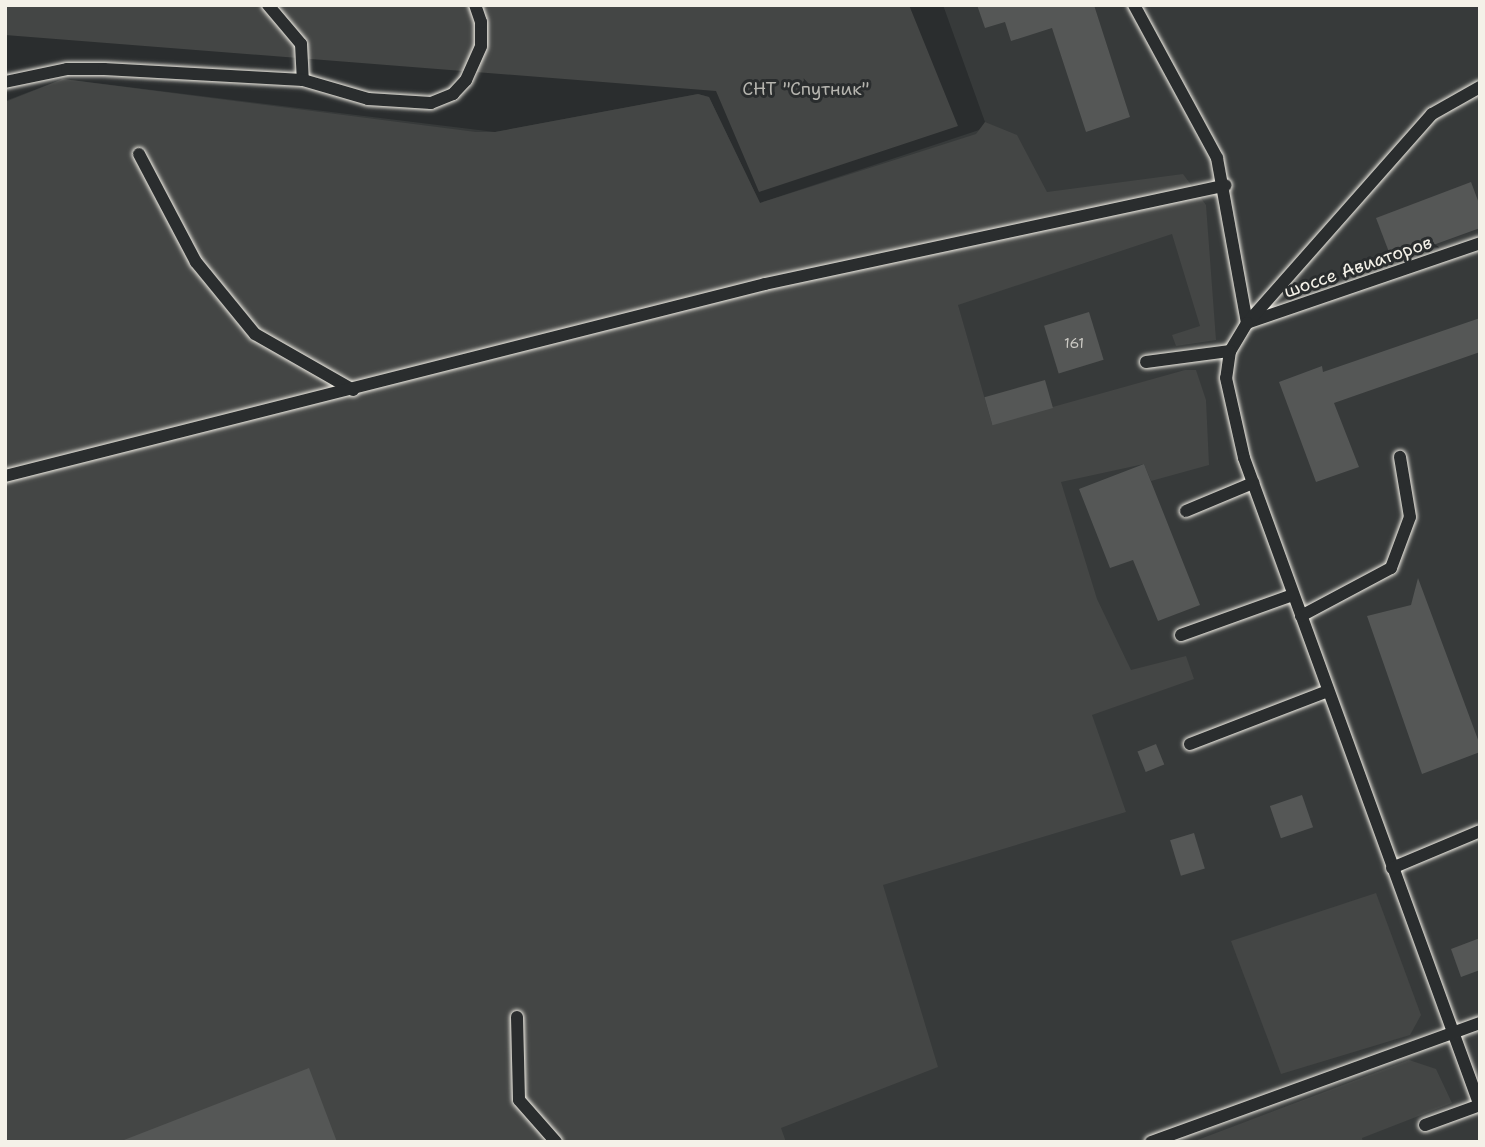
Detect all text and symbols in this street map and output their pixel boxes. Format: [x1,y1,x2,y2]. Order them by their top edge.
park label: СНТ "Спутник" [742,78,870,100]
street label: шоссе Авиаторов [1281,232,1435,302]
house number: 161 [1064,335,1084,351]

